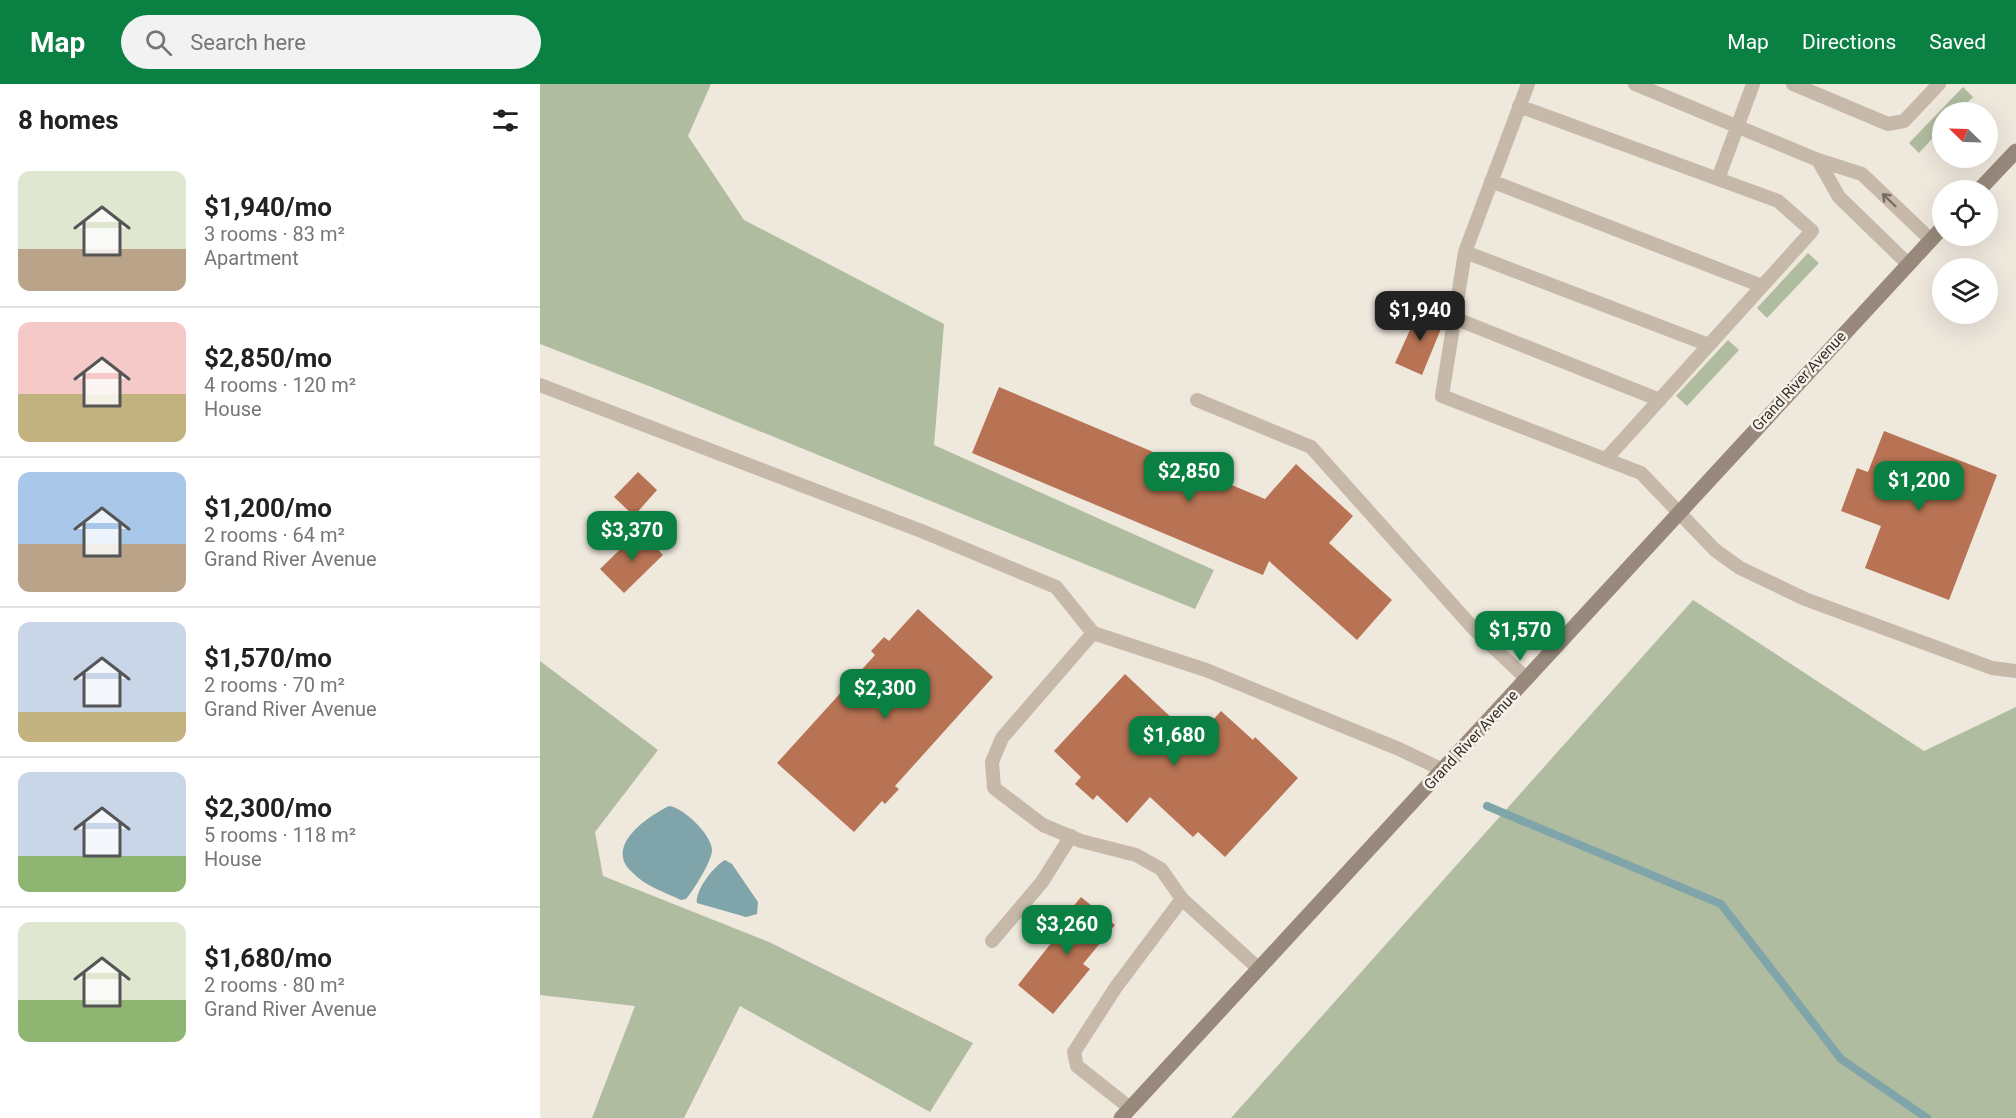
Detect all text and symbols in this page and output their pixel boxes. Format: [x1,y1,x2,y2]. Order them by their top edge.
search box [121,15,541,69]
text: Map [30,26,85,59]
icon: search [142,26,175,59]
text: Search here [190,30,306,55]
text: Map [1727,30,1769,54]
text: Directions [1802,30,1896,54]
text: Saved [1929,30,1986,54]
north arrow [1932,102,1998,168]
map controls [1932,102,1998,324]
icon: filters [489,104,522,137]
text: 8 homes [18,105,119,135]
button: locate [1932,180,1998,246]
text: $1,940/mo [204,192,332,222]
one-way arrow [1882,192,1897,207]
icon: home [66,195,138,267]
text: 3 rooms · 83 m² [204,222,345,246]
text: Apartment [204,246,299,270]
button: layers [1932,258,1998,324]
pin: $1,940 [1371,291,1469,342]
text: $1,940 [1389,298,1451,322]
street label: Grand River Avenue [1748,327,1850,434]
text: $2,850/mo [204,343,332,373]
icon: home [66,346,138,418]
text: 4 rooms · 120 m² [204,373,356,397]
text: House [204,397,262,421]
pin: $2,850 [1140,452,1238,503]
text: $2,850 [1158,459,1220,483]
pin: $1,200 [1870,461,1968,512]
text: $1,200 [1888,468,1950,492]
text: $1,200/mo [204,493,332,523]
icon: home [66,496,138,568]
pin: $3,370 [583,511,681,562]
text: $3,370 [601,518,663,542]
text: 2 rooms · 64 m² [204,523,345,547]
text: Grand River Avenue [204,547,377,571]
pin: $1,570 [1471,611,1569,662]
text: $1,570 [1489,618,1551,642]
text: $1,570/mo [204,643,332,673]
icon: home [66,646,138,718]
pin: $2,300 [836,669,934,720]
text: 2 rooms · 70 m² [204,673,345,697]
text: $2,300 [854,676,916,700]
street label: Grand River Avenue [1420,686,1522,793]
text: Grand River Avenue [204,697,377,721]
pin: $1,680 [1125,716,1223,767]
text: $1,680 [1143,723,1205,747]
text: $2,300/mo [204,793,332,823]
icon: home [66,796,138,868]
text: 5 rooms · 118 m² [204,823,356,847]
text: House [204,847,262,871]
pin: $3,260 [1018,905,1116,956]
text: $3,260 [1036,912,1098,936]
text: $1,680/mo [204,943,332,973]
icon: home [66,946,138,1018]
text: 2 rooms · 80 m² [204,973,345,997]
text: Grand River Avenue [204,997,377,1021]

